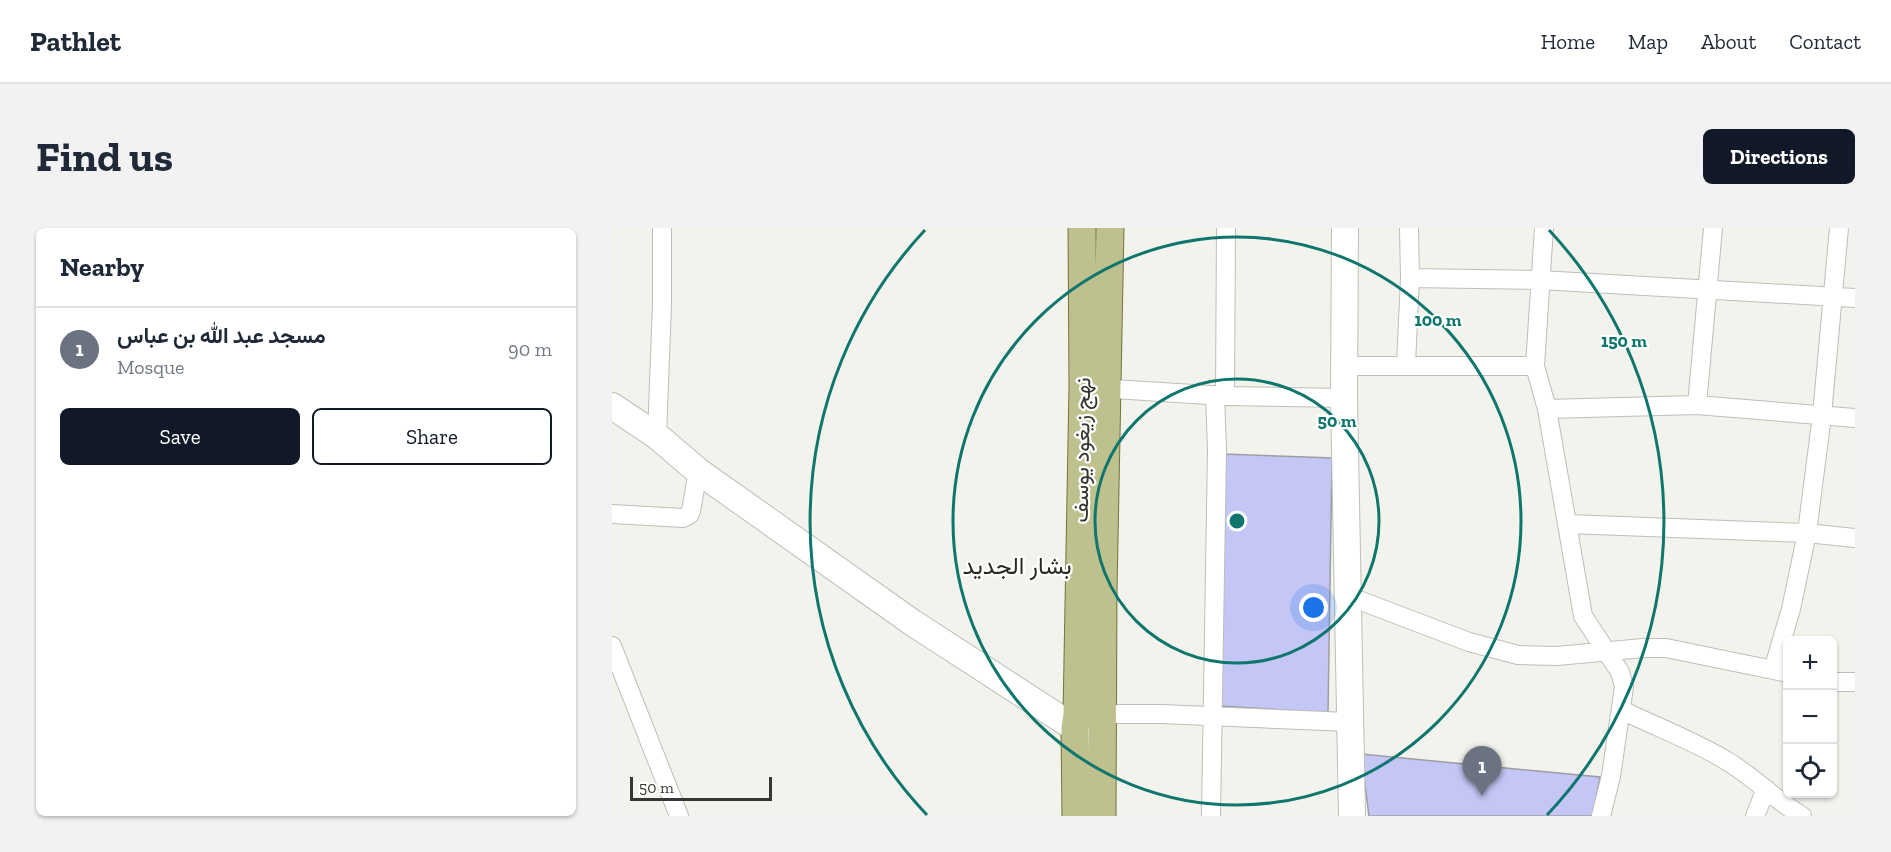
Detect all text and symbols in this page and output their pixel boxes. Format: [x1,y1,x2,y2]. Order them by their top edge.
text: Pathlet [30,25,121,58]
text: Home [1541,29,1595,54]
text: Map [1628,29,1668,54]
text: About [1701,29,1756,54]
text: Contact [1789,29,1861,54]
button: Directions [1703,129,1855,184]
text: Find us [36,131,173,182]
text: Nearby [60,251,144,283]
text: 100 m [1414,309,1462,331]
text: مسجد عبد الله بن عباس [117,322,326,349]
text: 150 m [1601,330,1647,352]
text: 1 [75,337,84,361]
text: 90 m [508,337,552,361]
text: Mosque [117,355,185,379]
street label: نهج زيغود يوسف [1067,377,1097,523]
button: Save [60,408,300,465]
button: Share [312,408,552,465]
text: 50 m [1318,410,1357,432]
centre of rings [1227,511,1247,531]
district label: بشار الجديد [962,551,1072,581]
your location [1299,593,1328,622]
map controls [1783,636,1837,798]
button: + [1783,636,1837,690]
button: − [1783,690,1837,744]
button: locate [1783,744,1837,798]
pin: 1 [1462,746,1502,796]
scale bar [630,774,772,802]
text: 50 m [639,778,674,797]

